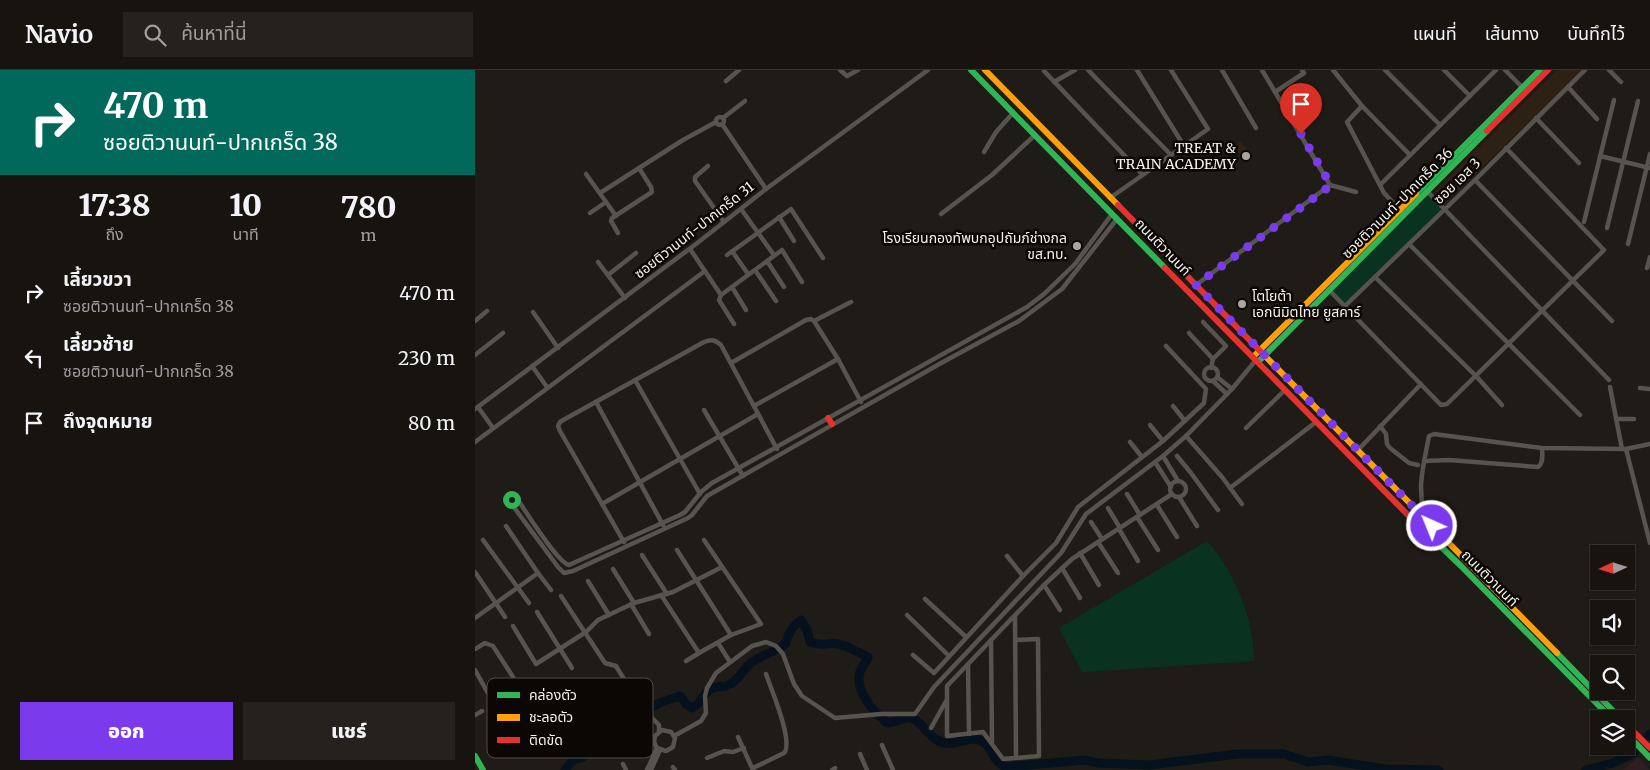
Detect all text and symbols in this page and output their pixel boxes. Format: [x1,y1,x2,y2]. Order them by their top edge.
search box [123,12,473,57]
text: Navio [25,19,93,50]
icon: search [141,21,169,49]
text: ค้นหาที่นี่ [181,21,247,45]
text: แผนที่ [1413,22,1457,45]
text: เส้นทาง [1485,22,1539,45]
text: บันทึกไว้ [1567,22,1625,45]
pin [1280,83,1322,134]
text: 470 m [103,84,208,128]
icon: right [20,90,85,155]
icon: arrive [1287,90,1315,118]
text: ซอยติวานนท์-ปากเกร็ด 38 [103,128,338,156]
place label: TREAT & TRAIN ACADEMY [1116,139,1237,173]
street label: ซอยติวานนท์-ปากเกร็ด 36 [1338,144,1456,262]
marker: TREAT & TRAIN ACADEMY [1240,150,1252,162]
street label: ซอย เอส 3 [1430,154,1484,208]
street label: ซอยติวานนท์-ปากเกร็ด 31 [631,178,757,282]
text: 17:38 [79,186,151,224]
text: 10 [229,186,262,224]
text: 780 [341,188,396,226]
street label: ถนนติวานนท์ [1131,215,1195,279]
text: ถึง [105,224,124,244]
text: นาที [233,224,259,244]
text: m [361,225,376,245]
place label: โรงเรียนกองทัพบกอุปถัมภ์ช่างกล ขส.ทบ. [882,229,1067,263]
marker: โรงเรียนกองทัพบกอุปถัมภ์ช่างกล ขส.ทบ. [1071,240,1083,252]
text: เลี้ยวขวา [63,267,132,291]
icon: right [20,279,48,307]
text: 470 m [399,281,455,305]
place label: โตโยต้า เอกนิมิตไทย ยูสคาร์ [1252,287,1361,321]
text: ซอยติวานนท์-ปากเกร็ด 38 [63,296,234,316]
marker: โตโยต้า เอกนิมิตไทย ยูสคาร์ [1236,298,1248,310]
text: เลี้ยวซ้าย [63,332,134,356]
icon: left [20,344,48,372]
text: 230 m [398,346,455,370]
text: ซอยติวานนท์-ปากเกร็ด 38 [63,361,234,381]
icon: arrive [20,409,48,437]
text: ถึงจุดหมาย [63,409,153,433]
text: 80 m [408,411,455,435]
position arrow [1405,499,1457,551]
north arrow [1590,545,1635,590]
map controls [1590,545,1635,755]
street label: ถนนติวานนท์ [1458,546,1522,610]
button: sound [1590,600,1635,645]
button: search [1590,655,1635,700]
legend [487,678,653,758]
text: คล่องตัว [529,686,577,704]
button: ออก [20,702,233,760]
button: แชร์ [243,702,455,760]
text: ชะลอตัว [529,708,573,726]
button: layers [1590,710,1635,755]
text: ติดขัด [529,731,563,749]

